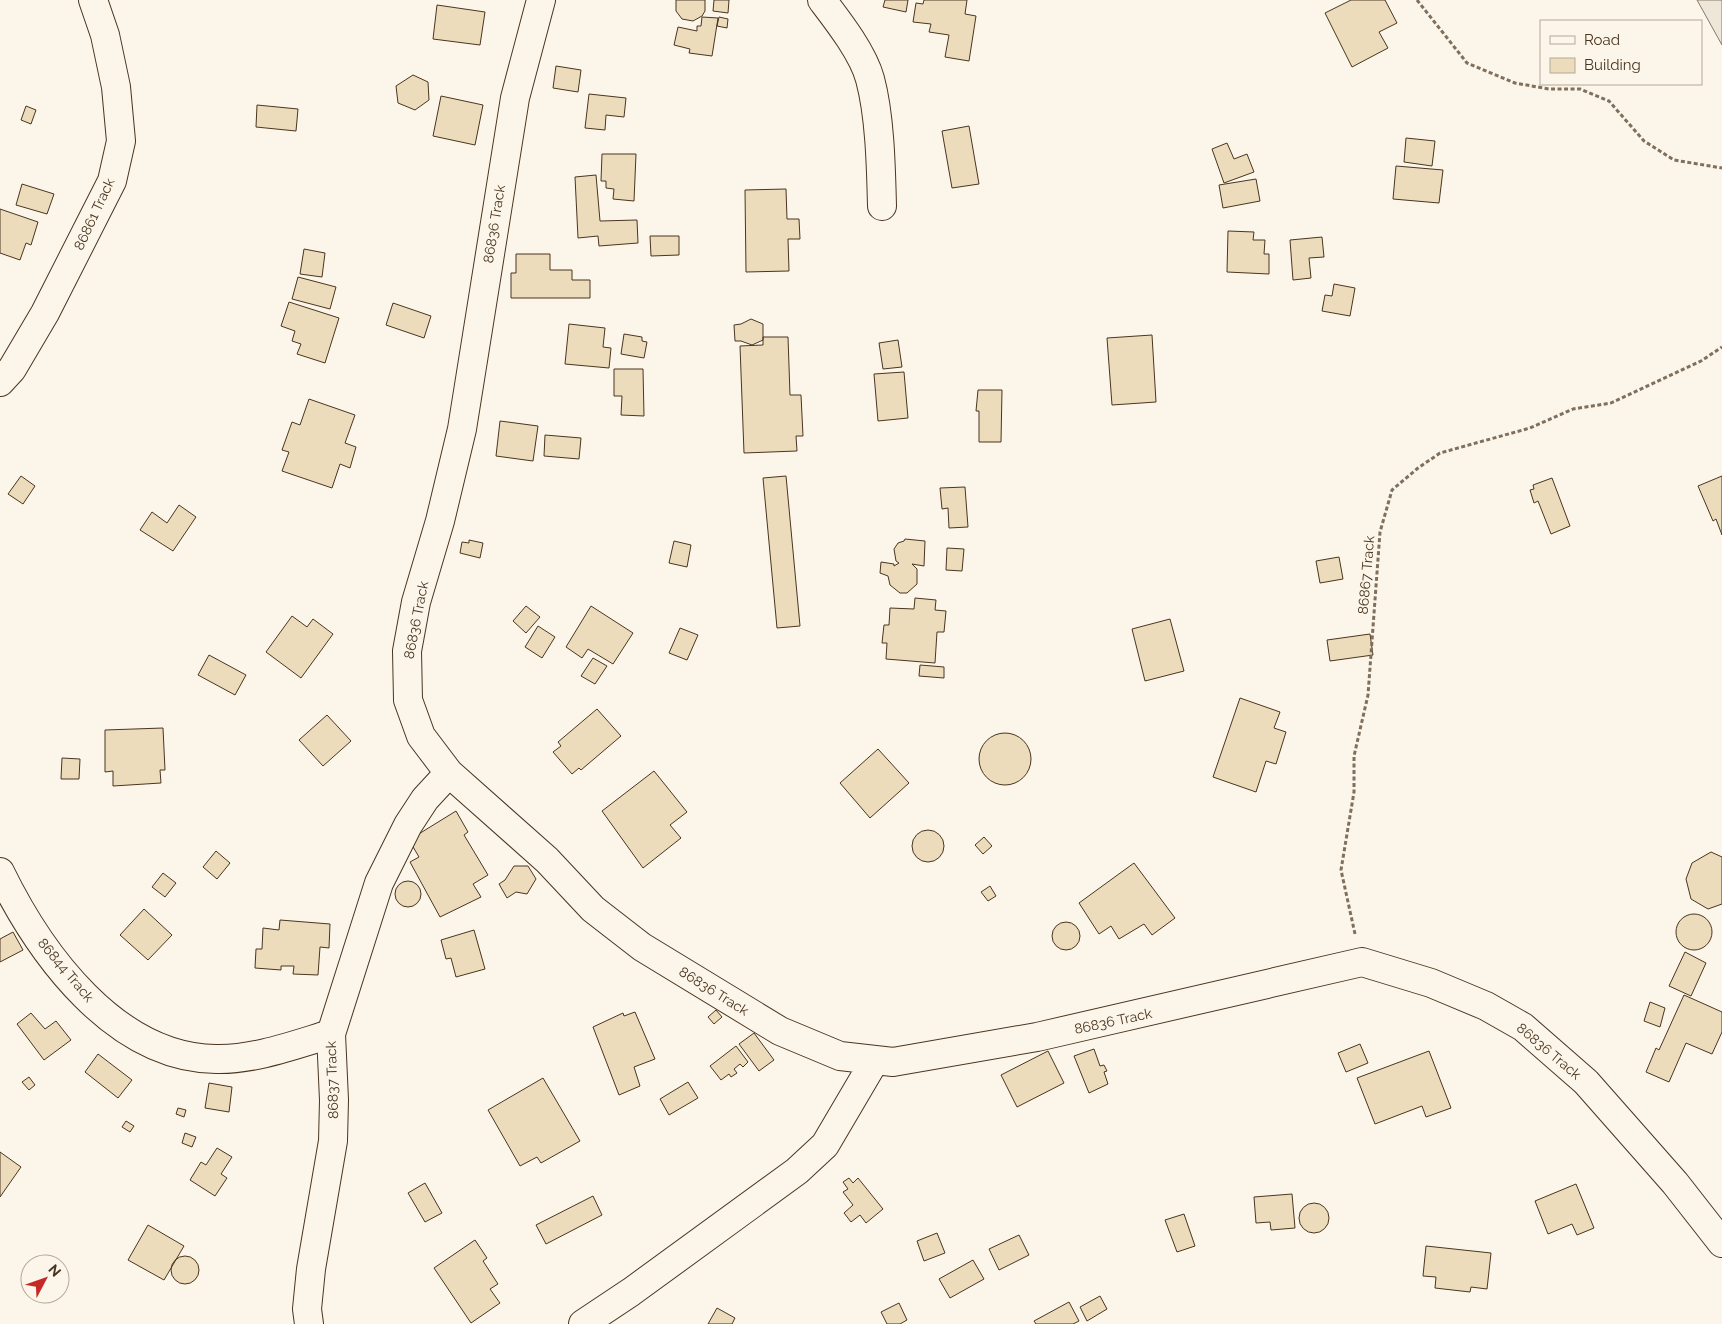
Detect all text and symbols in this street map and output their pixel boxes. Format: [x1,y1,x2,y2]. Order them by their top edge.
legend [1540,20,1702,85]
text: Road [1584,31,1620,49]
text: Building [1584,56,1641,74]
street label: 86861 Track [70,175,118,253]
street label: 86836 Track [480,183,508,264]
street label: 86867 Track [1355,534,1377,615]
street label: 86836 Track [401,579,432,660]
street label: 86844 Track [35,935,98,1006]
street label: 86836 Track [676,963,752,1019]
street label: 86836 Track [1073,1005,1154,1037]
street label: 86836 Track [1514,1019,1585,1083]
street label: 86837 Track [323,1040,341,1119]
north arrow [20,1254,70,1304]
text: N [45,1261,64,1280]

